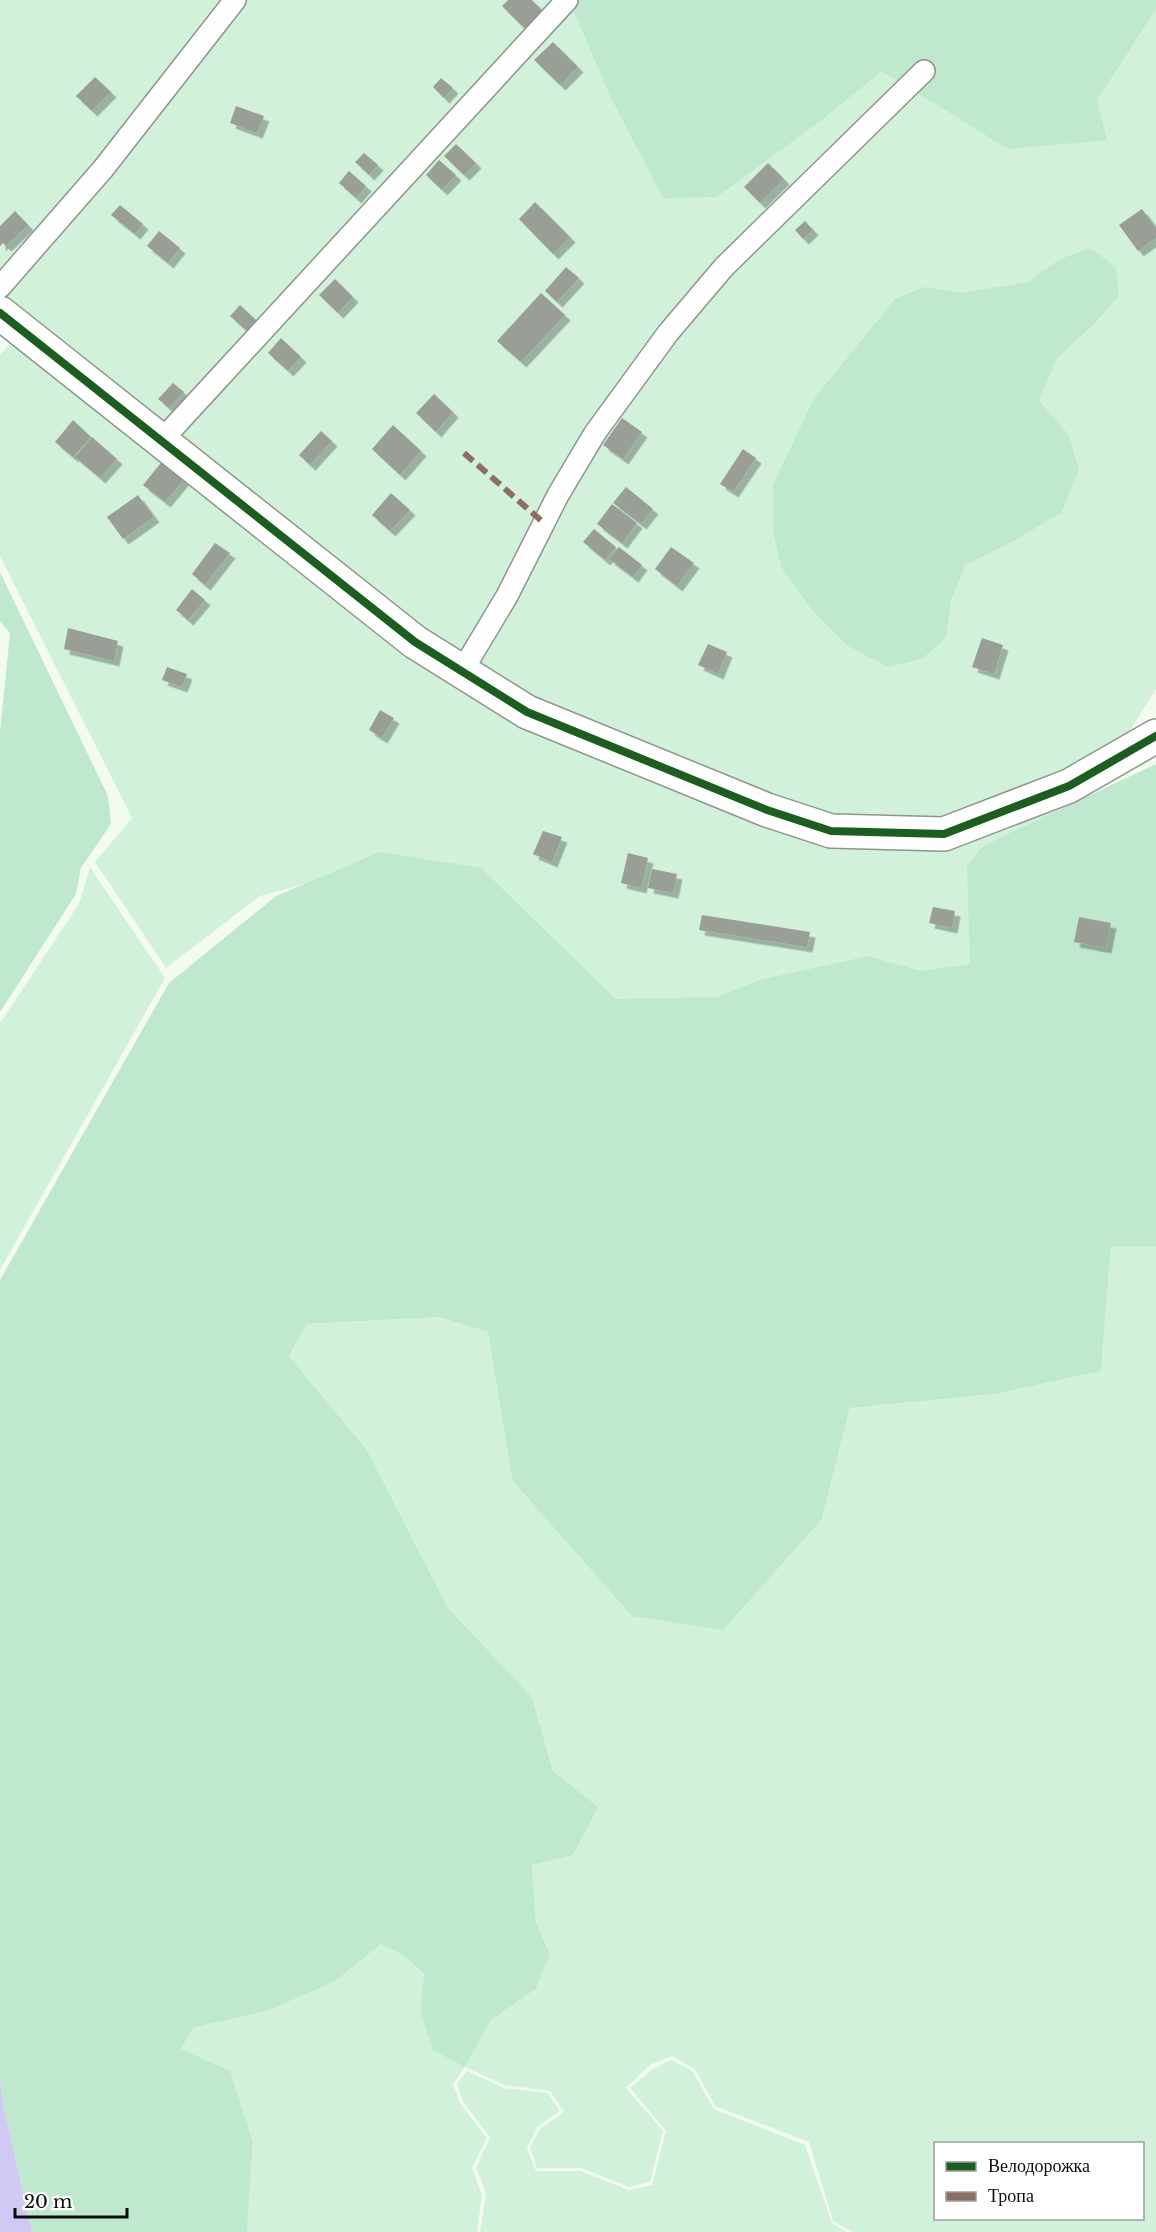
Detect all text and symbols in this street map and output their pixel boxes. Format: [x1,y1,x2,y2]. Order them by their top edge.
legend [934,2142,1144,2220]
text: Велодорожка [988,2155,1090,2177]
scale bar [15,2181,128,2219]
text: Тропа [988,2185,1034,2207]
text: 20 m [24,2191,72,2213]

